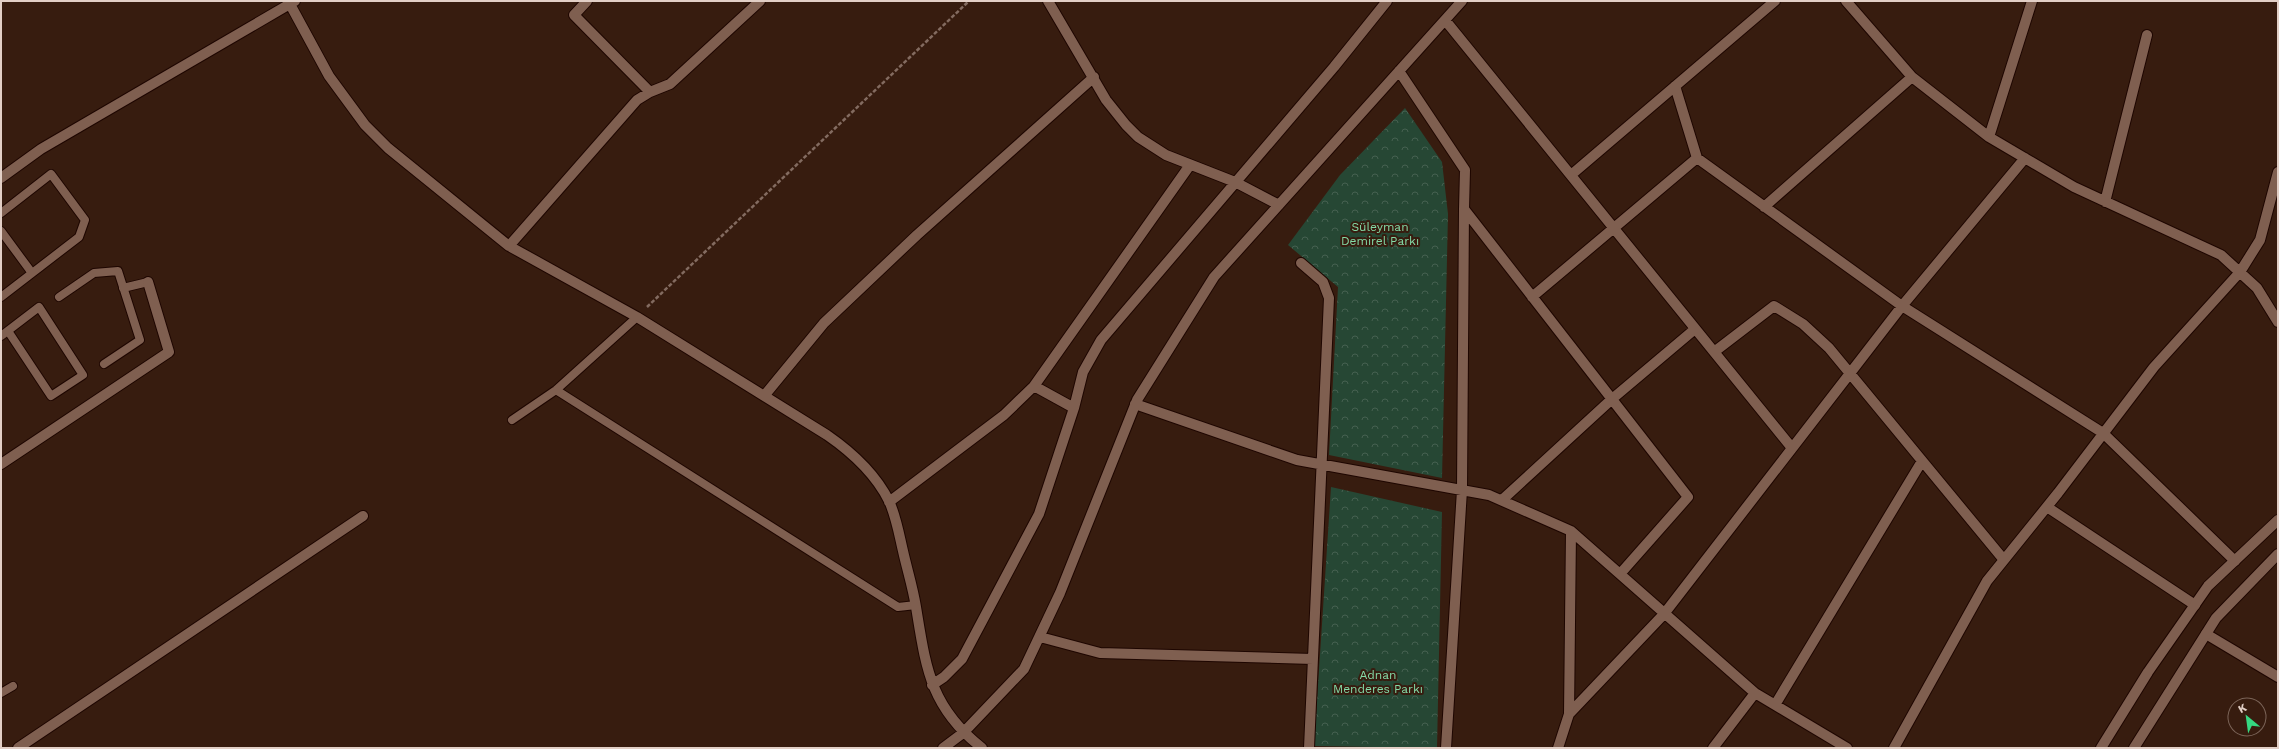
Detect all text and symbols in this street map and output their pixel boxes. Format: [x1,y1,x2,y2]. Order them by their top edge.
park label: Süleyman Demirel Parkı [1341,220,1419,248]
park label: Adnan Menderes Parkı [1333,668,1423,696]
north arrow [2227,697,2267,737]
text: K [2236,701,2249,716]

